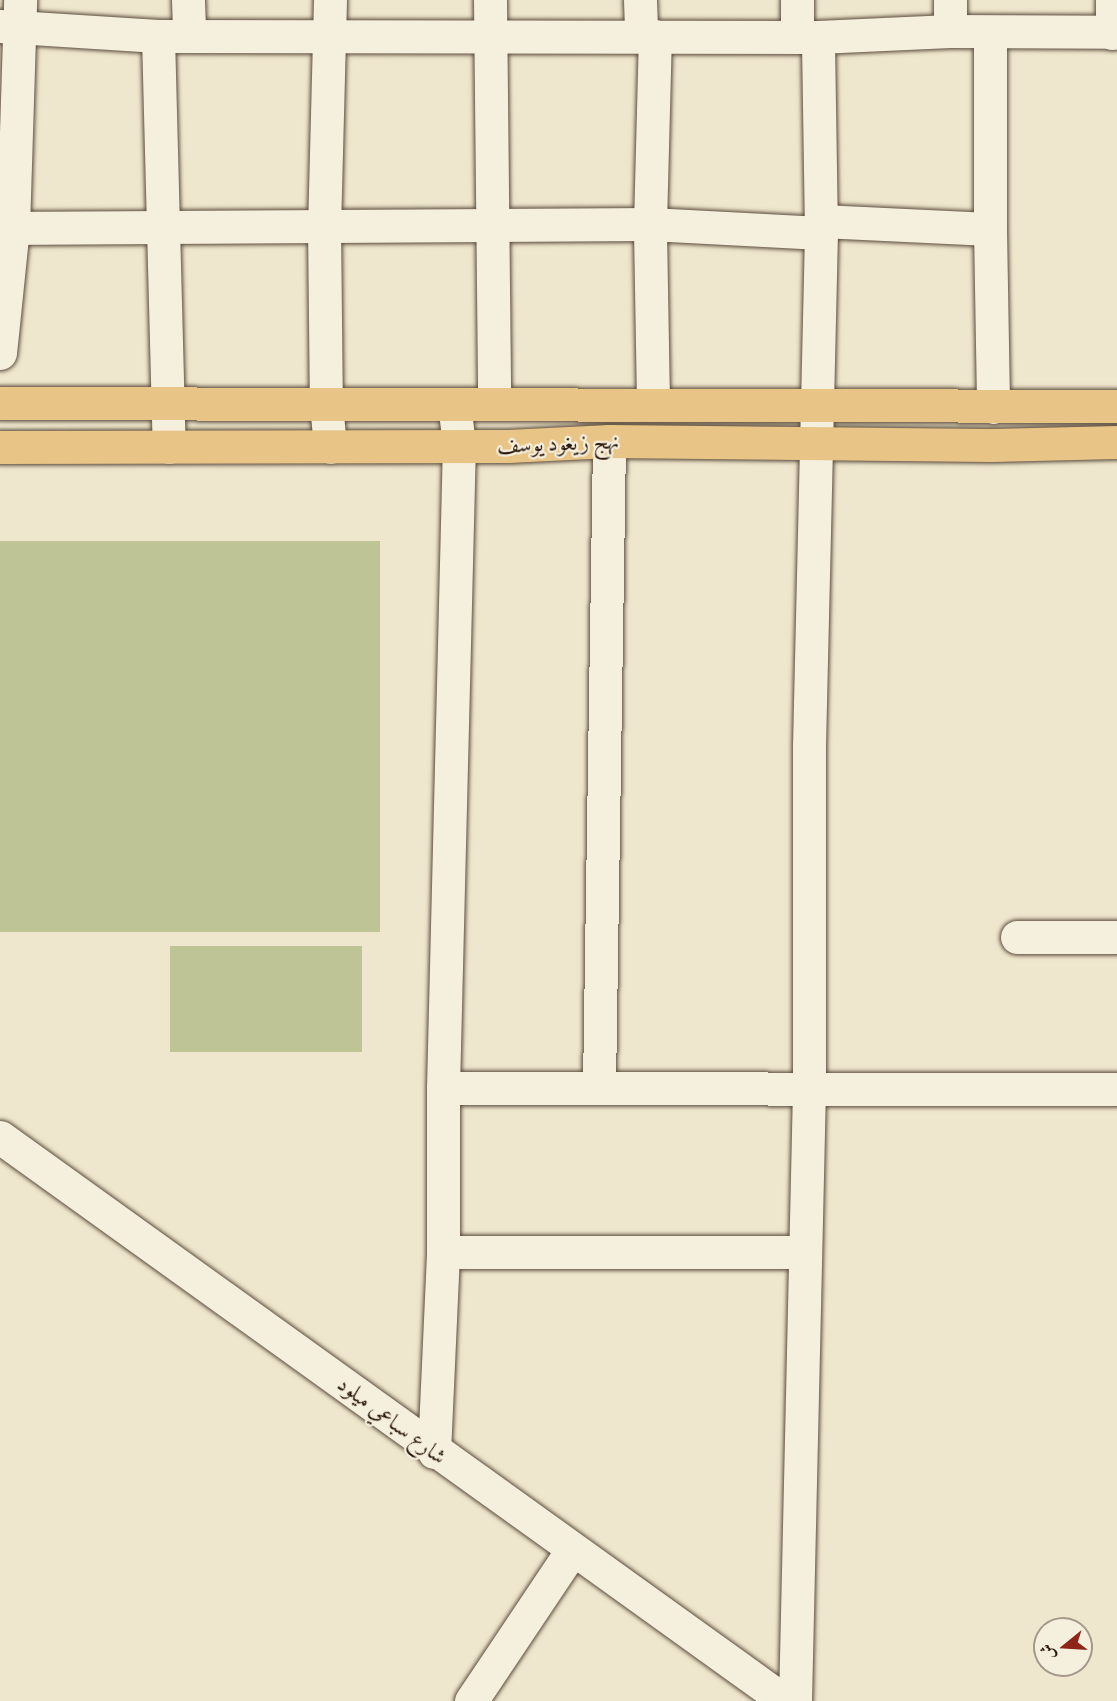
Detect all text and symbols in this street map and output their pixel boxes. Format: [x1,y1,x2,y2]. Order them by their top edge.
street label: نهج زيغود يوسف [497,428,619,458]
street label: شارع سباعي ميلود [332,1370,452,1470]
north arrow [1033,1617,1093,1677]
text: ش [1035,1641,1060,1663]

